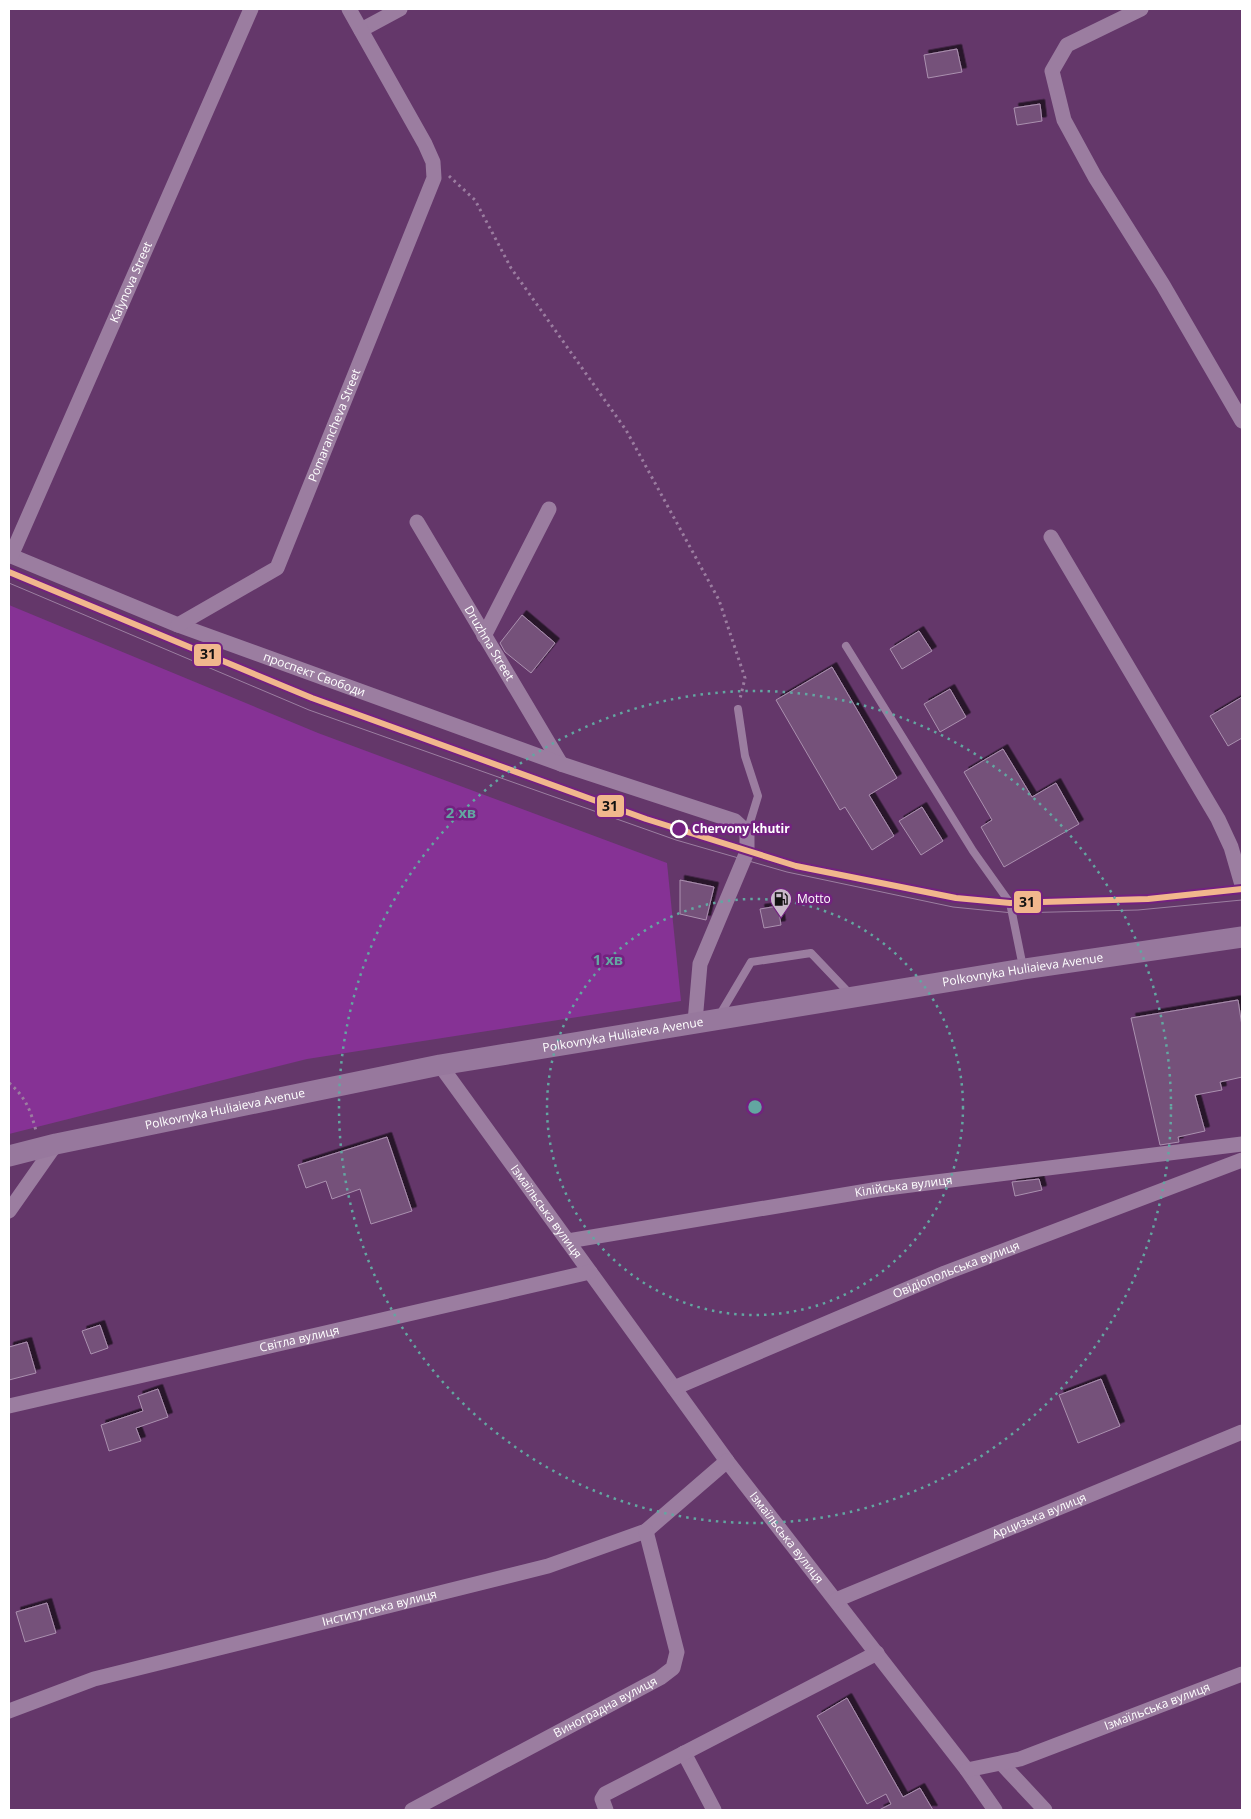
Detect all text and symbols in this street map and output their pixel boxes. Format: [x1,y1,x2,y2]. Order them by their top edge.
street label: Kalynova Street [105,239,156,325]
street label: Pomarancheva Street [304,366,364,484]
street label: Druzhna Street [461,602,518,684]
line badge: 31 [193,643,222,667]
text: 31 [200,644,216,663]
street label: проспект Свободи [261,648,368,700]
line badge: 31 [596,794,625,818]
text: 31 [602,796,618,815]
text: 2 хв [446,802,476,822]
marker: Chervony khutir [670,820,688,838]
place label: Chervony khutir [692,820,790,837]
fuel station icon: Motto [769,887,793,918]
place label: Motto [797,890,831,907]
line badge: 31 [1013,890,1042,914]
text: 31 [1019,892,1035,911]
street label: Polkovnyka Huliaieva Avenue [941,948,1105,990]
text: 1 хв [593,949,623,969]
street label: Polkovnyka Huliaieva Avenue [541,1013,705,1056]
street label: Polkovnyka Huliaieva Avenue [143,1084,307,1133]
centre of rings [746,1098,764,1116]
street label: Ізмаїльська вулиця [507,1161,586,1262]
street label: Кілійська вулиця [853,1171,953,1201]
street label: Овідіопольська вулиця [890,1236,1022,1302]
street label: Світла вулиця [258,1321,341,1356]
street label: Ізмаїльська вулиця [746,1488,828,1587]
street label: Арцизька вулиця [989,1488,1089,1543]
street label: Інститутська вулиця [320,1585,439,1630]
street label: Виноградна вулиця [550,1672,660,1741]
street label: Ізмаїльська вулиця [1102,1678,1212,1734]

